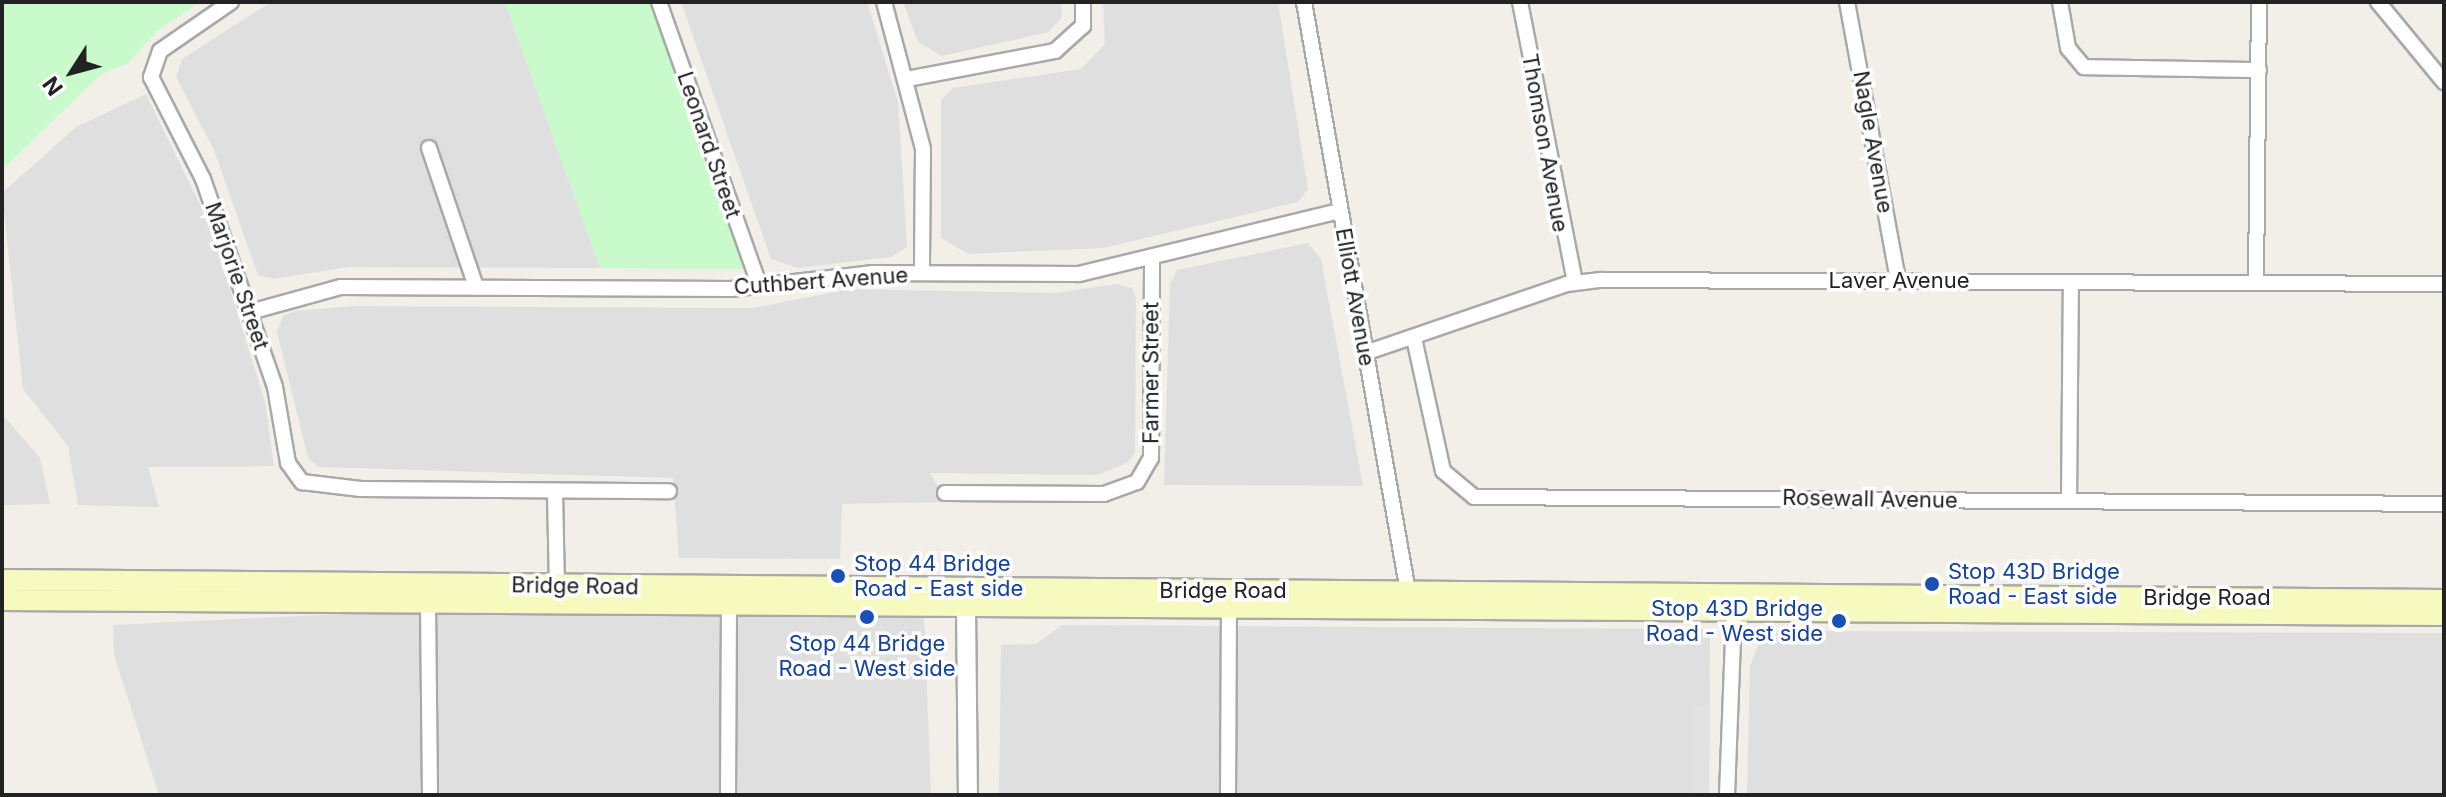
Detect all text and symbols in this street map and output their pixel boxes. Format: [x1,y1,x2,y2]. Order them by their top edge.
north arrow [32,32,112,112]
street label: Thomson Avenue [1516,52,1574,234]
street label: Leonard Street [672,68,746,222]
street label: Nagle Avenue [1847,69,1899,215]
text: N [37,72,68,101]
street label: Marjorie Street [199,199,275,353]
street label: Elliott Avenue [1330,226,1380,368]
street label: Cuthbert Avenue [733,262,909,300]
street label: Laver Avenue [1829,268,1969,294]
street label: Farmer Street [1138,302,1164,444]
street label: Rosewall Avenue [1782,484,1958,514]
place label: Stop 44 Bridge Road - East side [854,550,1023,602]
place label: Stop 43D Bridge Road - East side [1948,558,2120,610]
marker: Stop 44 Bridge Road - East side [829,567,847,585]
street label: Bridge Road [511,572,639,600]
marker: Stop 43D Bridge Road - East side [1923,575,1941,593]
street label: Bridge Road [1159,578,1287,604]
street label: Bridge Road [2143,585,2271,611]
place label: Stop 43D Bridge Road - West side [1646,595,1823,646]
marker: Stop 44 Bridge Road - West side [858,608,876,626]
marker: Stop 43D Bridge Road - West side [1830,612,1848,630]
place label: Stop 44 Bridge Road - West side [778,630,956,682]

